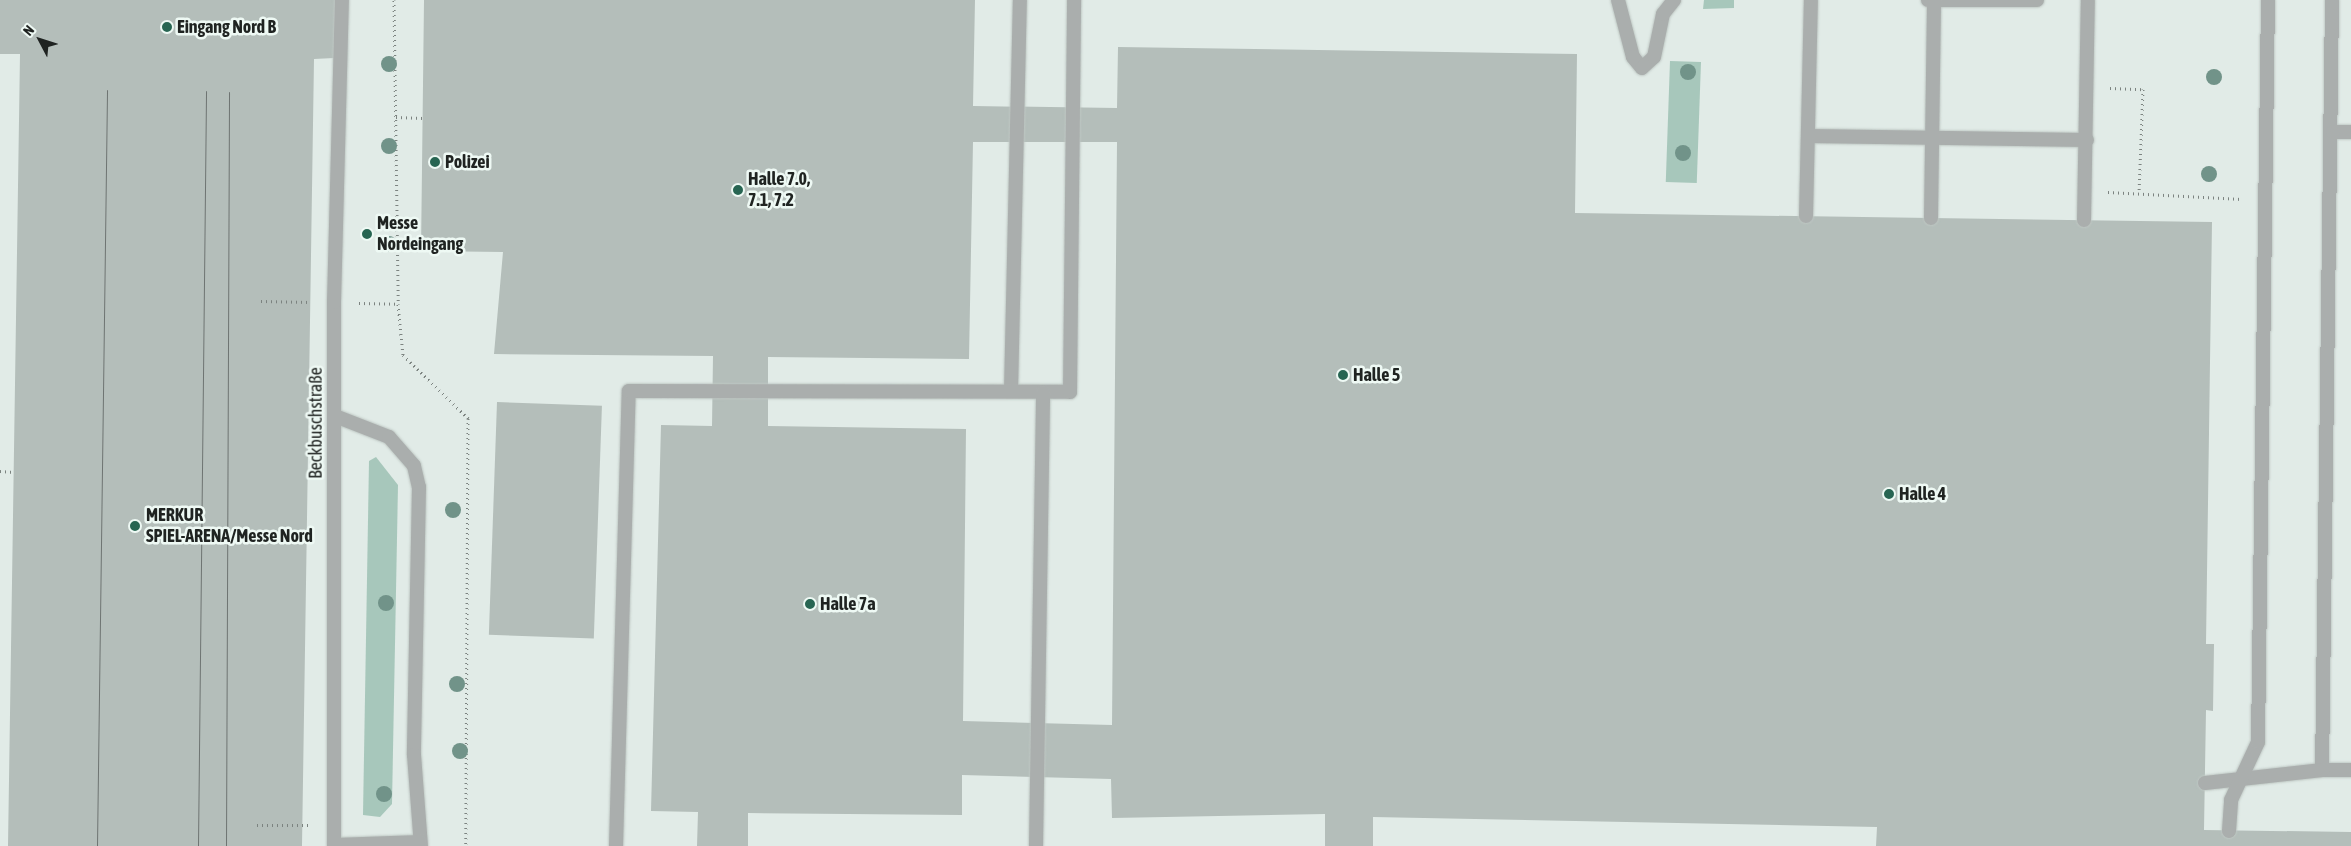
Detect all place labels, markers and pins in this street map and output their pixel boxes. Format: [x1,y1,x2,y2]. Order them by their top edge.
place label: Eingang Nord B [177,16,276,38]
marker: Eingang Nord B [161,21,173,33]
place label: Polizei [445,151,490,173]
marker: Polizei [429,156,441,168]
place label: Halle 7.0, 7.1, 7.2 [748,169,810,212]
marker: Halle 7.0, 7.1, 7.2 [732,184,744,196]
place label: Messe Nordeingang [377,213,463,255]
marker: Messe Nordeingang [361,228,373,240]
place label: Halle 5 [1353,364,1400,386]
marker: Halle 5 [1337,369,1349,381]
place label: Halle 4 [1899,483,1946,505]
marker: Halle 4 [1883,488,1895,500]
place label: MERKUR SPIEL-ARENA/Messe Nord [146,505,313,548]
marker: MERKUR SPIEL-ARENA/Messe Nord [128,519,142,533]
place label: Halle 7a [820,593,876,615]
marker: Halle 7a [804,598,816,610]

